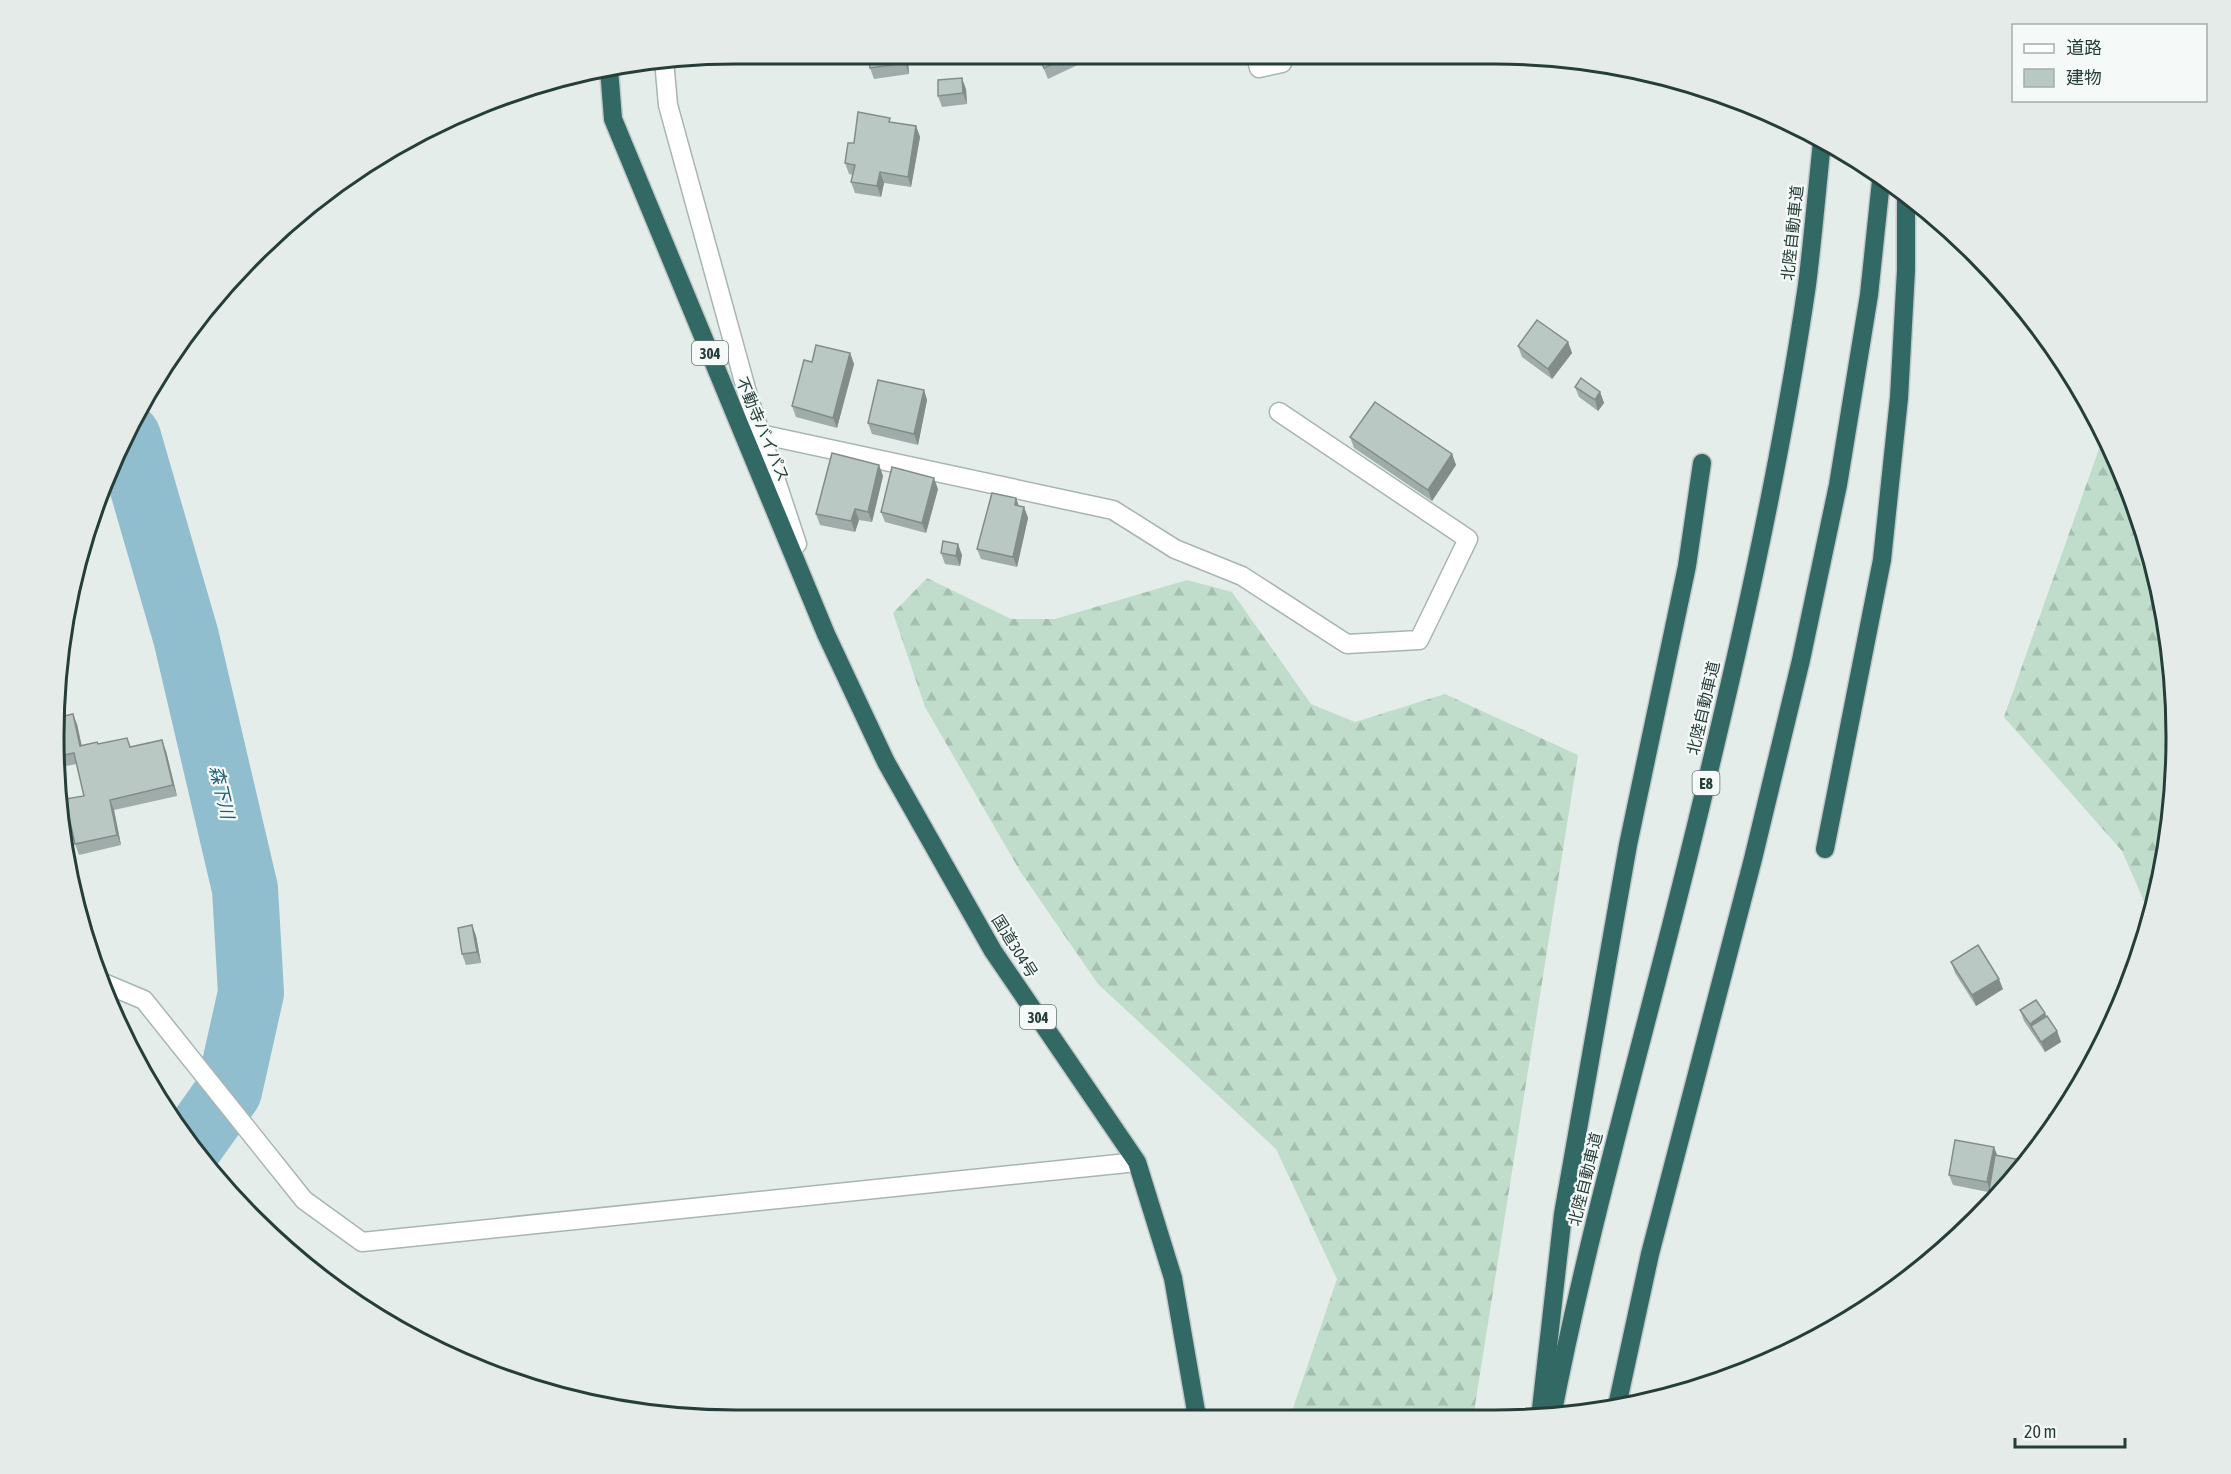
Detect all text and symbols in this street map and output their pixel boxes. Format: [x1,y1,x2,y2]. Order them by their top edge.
legend [2012,24,2207,102]
text: 道路 [2066,37,2102,58]
text: 建物 [2066,67,2102,88]
street label: 北陸自動車道 [1778,184,1806,282]
road number: 304 [692,341,728,365]
street label: 不動寺バイパス [733,374,793,484]
street label: 北陸自動車道 [1683,659,1723,757]
water label: 森下川 [206,763,239,823]
road number: E8 [1692,771,1720,795]
street label: 国道304号 [989,911,1041,981]
road number: 304 [1020,1005,1056,1029]
street label: 北陸自動車道 [1565,1130,1605,1228]
scale bar [2015,1411,2124,1449]
text: 20 m [2024,1421,2056,1442]

